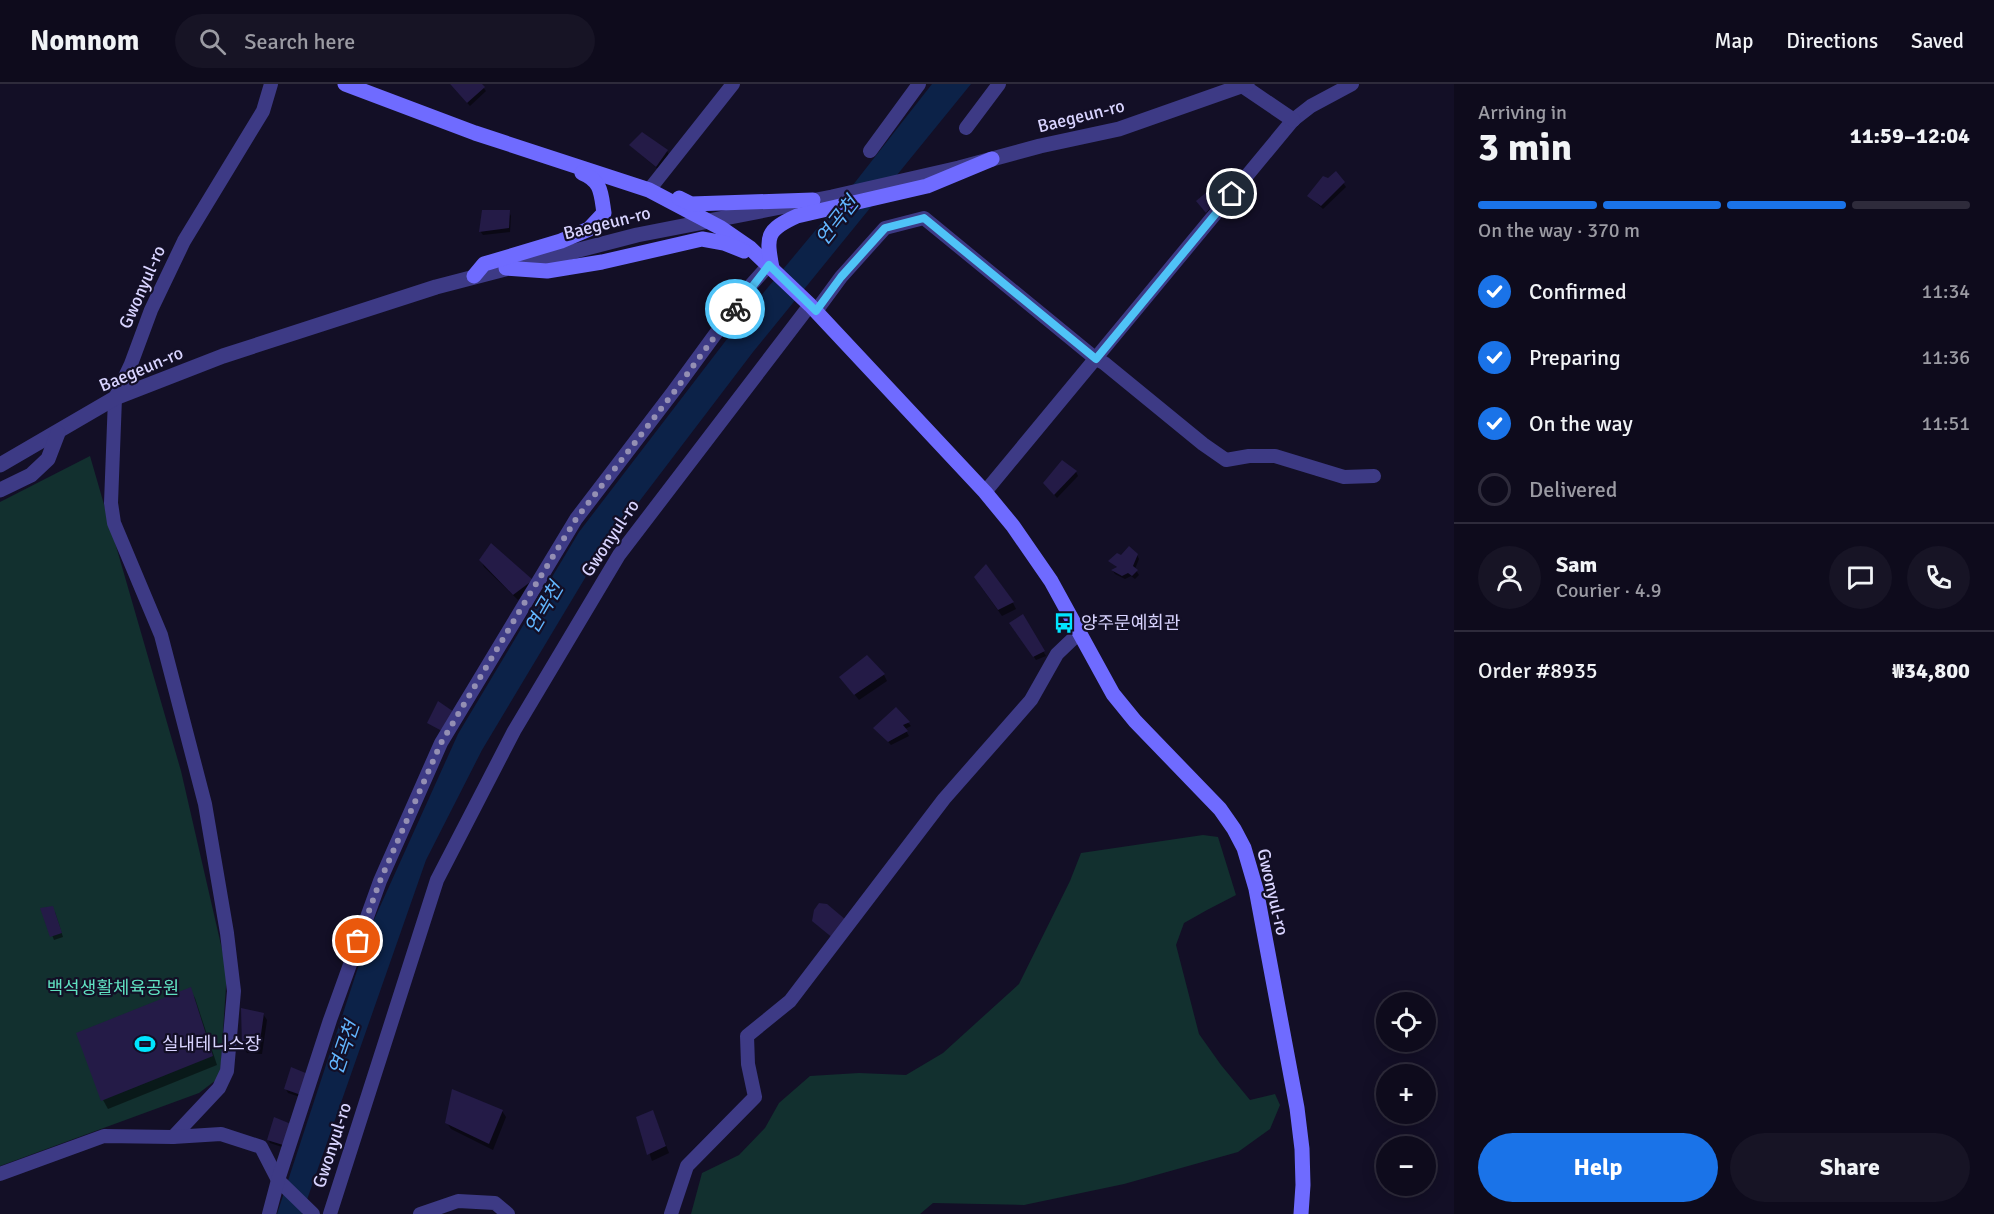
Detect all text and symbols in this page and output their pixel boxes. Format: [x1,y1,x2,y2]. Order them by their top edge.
search box [175,14,595,68]
text: Nomnom [30,24,139,58]
icon: search [196,25,229,58]
text: Search here [244,28,355,55]
text: Map [1715,28,1753,54]
text: Directions [1786,28,1878,54]
text: Saved [1911,28,1964,54]
street label: Baegeun-ro [1035,95,1127,137]
text: Arriving in [1478,100,1567,125]
text: 11:59–12:04 [1850,122,1970,149]
text: 3 min [1478,123,1572,171]
pin [1206,168,1257,219]
icon: home [1215,177,1248,210]
water label: 연곡천 [810,190,865,250]
street label: Baegeun-ro [561,202,653,244]
text: On the way · 370 m [1478,218,1640,243]
street label: Gwonyul-ro [114,242,170,332]
icon: check [1478,275,1511,308]
text: Confirmed [1529,278,1627,305]
courier [705,279,765,339]
text: 11:34 [1921,279,1970,304]
icon: bike [719,293,752,326]
street label: Baegeun-ro [96,341,186,397]
icon: check [1478,341,1511,374]
text: Preparing [1529,344,1621,371]
text: 11:36 [1921,345,1970,370]
icon: check [1478,407,1511,440]
text: On the way [1529,410,1633,437]
text: 11:51 [1921,411,1970,436]
text: Delivered [1529,476,1617,503]
street label: Gwonyul-ro [576,495,644,581]
button: person [1478,546,1541,609]
button: chat [1829,546,1892,609]
button: phone [1907,546,1970,609]
text: Sam [1556,551,1597,578]
water label: 연곡천 [519,576,570,638]
text: Courier · 4.9 [1556,578,1662,603]
bus stop icon: 양주문예회관 [1052,611,1076,635]
place label: 양주문예회관 [1081,612,1181,634]
text: Order #8935 [1478,657,1598,684]
text: ₩34,800 [1892,657,1970,684]
street label: Gwonyul-ro [1252,846,1294,938]
pin [332,915,383,966]
icon: bag [341,924,374,957]
park label: 백석생활체육공원 [47,977,179,999]
map controls [1376,992,1436,1196]
button: locate [1376,992,1436,1052]
water label: 연곡천 [323,1015,366,1078]
sports icon: 실내테니스장 [133,1032,157,1056]
place label: 실내테니스장 [162,1033,261,1055]
button: + [1376,1064,1436,1124]
street label: Gwonyul-ro [308,1100,356,1190]
button: Help [1478,1133,1718,1202]
button: Share [1730,1133,1970,1202]
button: − [1376,1136,1436,1196]

